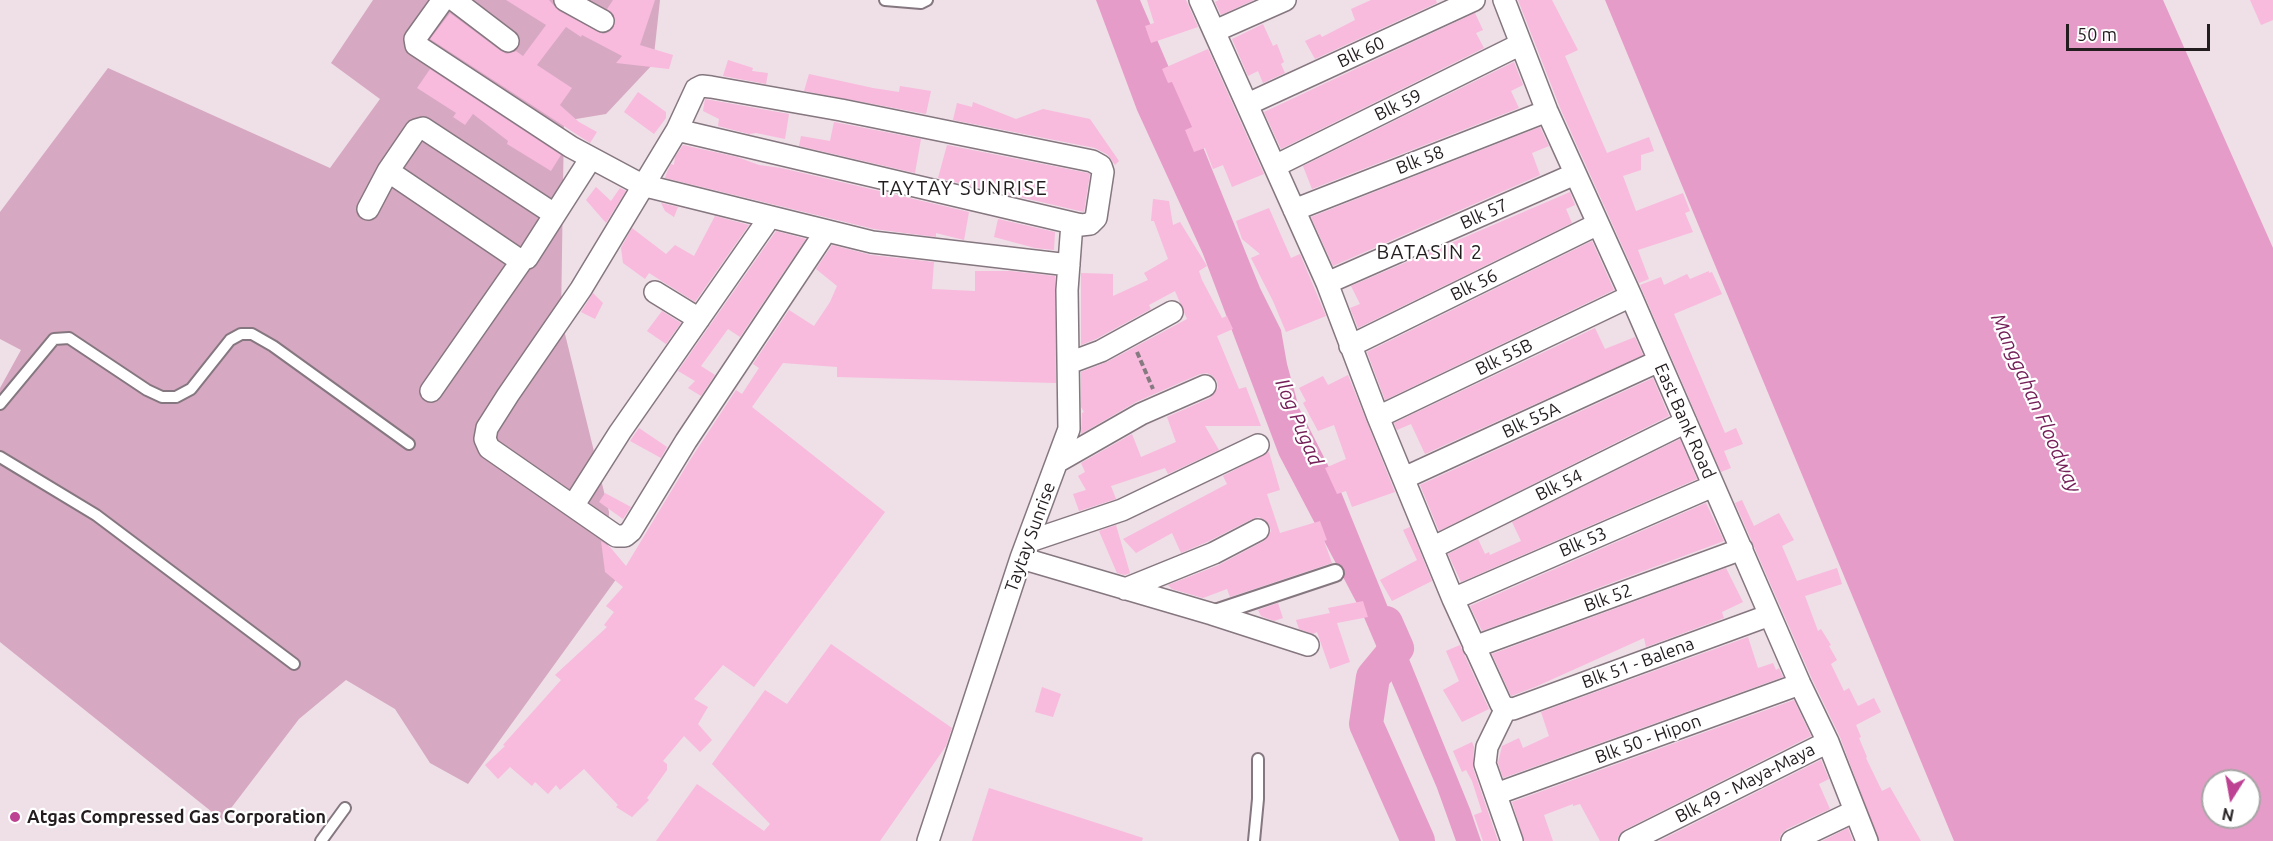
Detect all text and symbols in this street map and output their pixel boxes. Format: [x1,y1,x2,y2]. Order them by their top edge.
scale bar [2069,12,2213,50]
text: 50 m [2077,24,2117,44]
street label: Blk 60 [1334,32,1388,72]
street label: Blk 59 [1371,84,1425,126]
street label: Blk 58 [1393,141,1447,179]
district label: TAYTAY SUNRISE [878,176,1048,200]
street label: Blk 57 [1457,194,1511,234]
district label: BATASIN 2 [1376,240,1484,264]
street label: Blk 56 [1447,264,1501,306]
water label: Manggahan Floodway [1986,310,2086,496]
street label: Blk 55B [1472,334,1536,380]
street label: East Bank Road [1650,360,1720,482]
water label: Ilog Pugad [1270,375,1328,469]
street label: Blk 55A [1499,397,1563,443]
street label: Blk 54 [1532,464,1586,506]
street label: Taytay Sunrise [1000,479,1060,595]
street label: Blk 53 [1556,522,1610,562]
street label: Blk 52 [1581,579,1635,617]
street label: Blk 51 - Balena [1579,633,1697,693]
street label: Blk 50 - Hipon [1592,710,1704,768]
street label: Blk 49 - Maya-Maya [1672,738,1818,828]
north arrow [2201,769,2261,829]
text: N [2220,805,2236,825]
place label: Atgas Compressed Gas Corporation [27,806,326,828]
marker: Atgas Compressed Gas Corporation [8,810,22,824]

